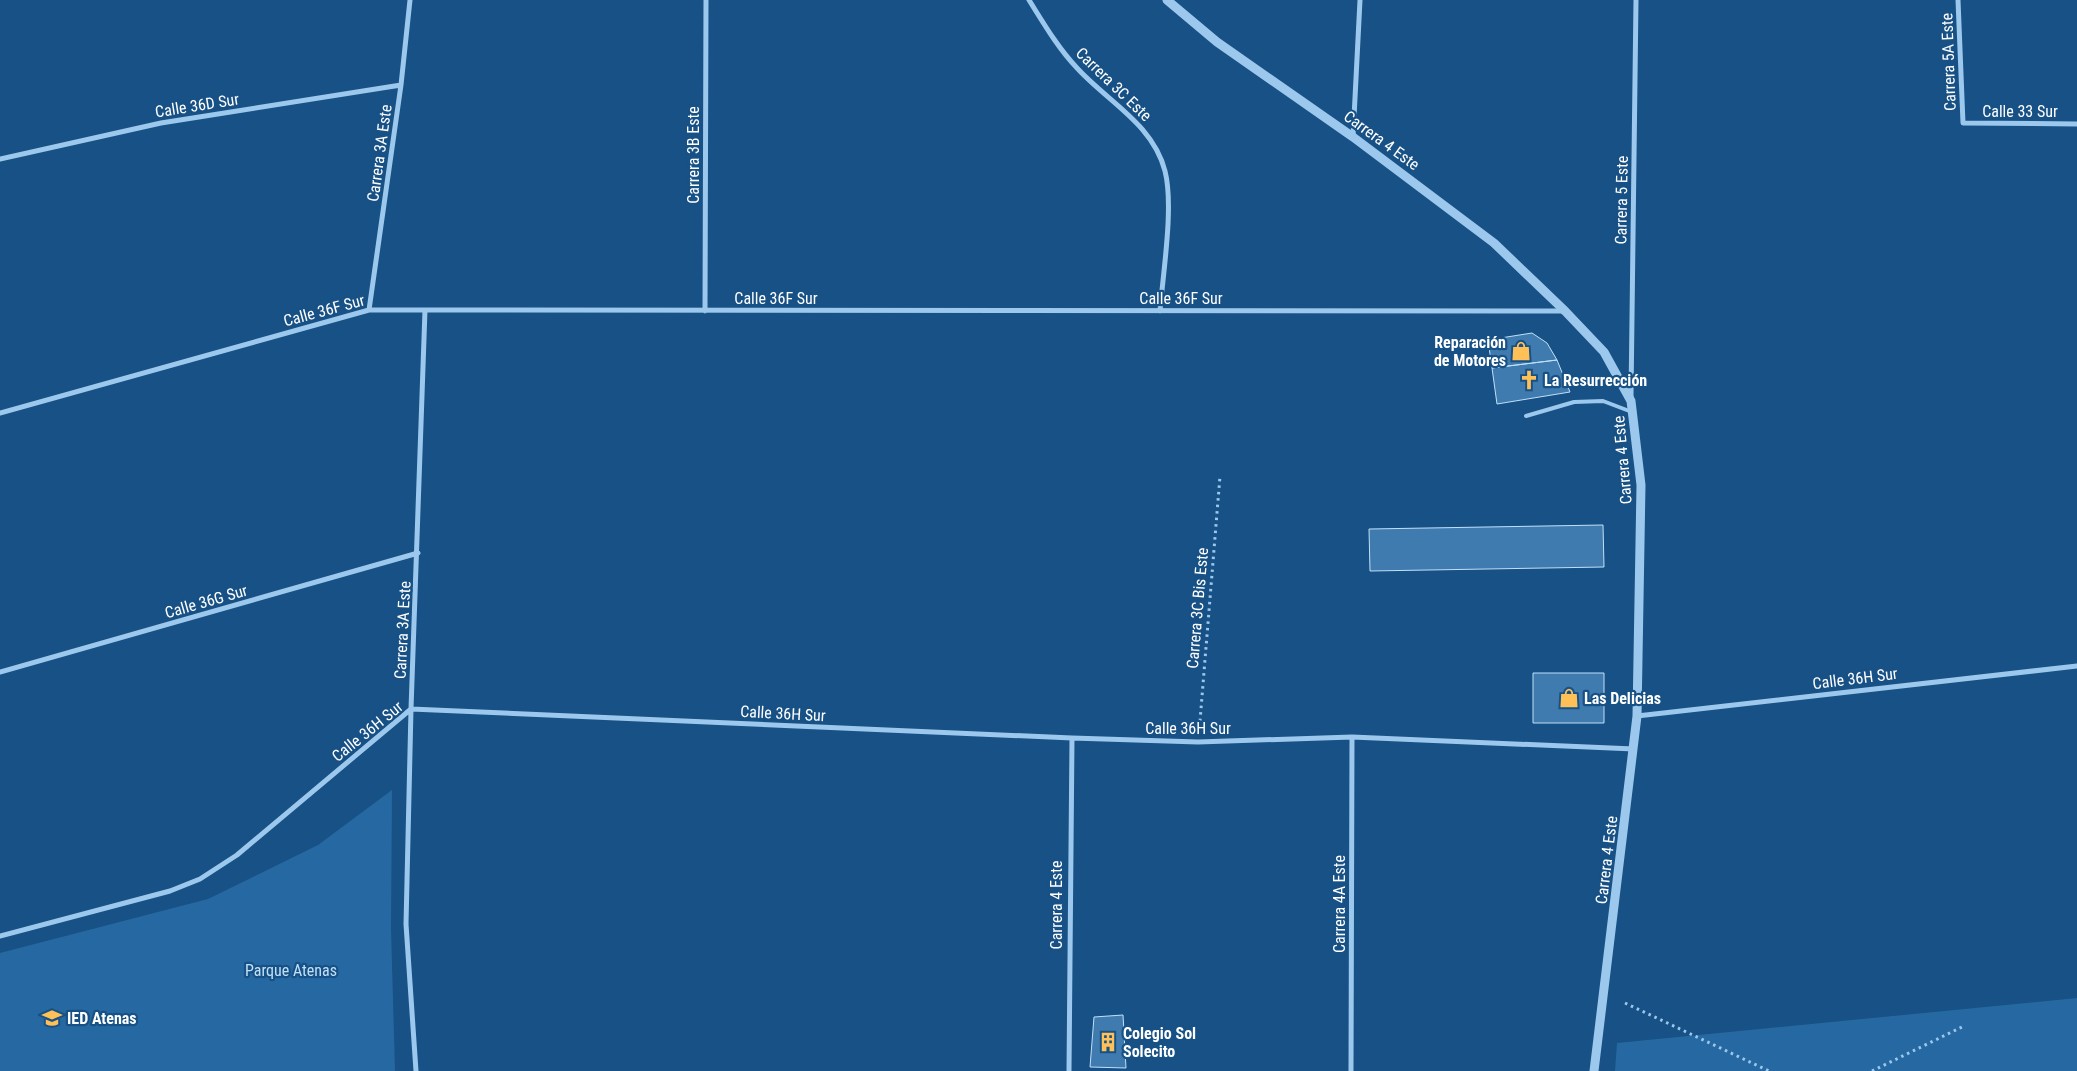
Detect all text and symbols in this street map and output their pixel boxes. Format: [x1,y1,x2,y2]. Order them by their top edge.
street label: Carrera 5A Este [1937,13,1960,111]
street label: Carrera 3C Este [1072,44,1155,125]
street label: Calle 36D Sur [154,89,241,122]
street label: Calle 33 Sur [1982,102,2058,121]
street label: Carrera 3A Este [363,103,396,203]
street label: Carrera 3B Este [684,106,703,204]
street label: Carrera 4 Este [1340,107,1423,174]
street label: Carrera 5 Este [1611,155,1632,245]
street label: Calle 36F Sur [734,289,818,308]
street label: Calle 36F Sur [1139,289,1223,308]
street label: Calle 36F Sur [281,290,367,330]
place label: Reparación de Motores [1434,333,1506,370]
shop icon: Reparación de Motores [1510,340,1532,362]
church icon: La Resurrección [1518,369,1540,391]
place label: La Resurrección [1544,371,1647,390]
street label: Carrera 4 Este [1609,415,1636,505]
street label: Carrera 3C Bis Este [1183,547,1212,669]
street label: Calle 36G Sur [163,581,250,622]
street label: Carrera 3A Este [390,581,415,679]
street label: Calle 36H Sur [1811,664,1899,693]
shop icon: Las Delicias [1558,687,1580,709]
place label: Las Delicias [1584,689,1661,708]
street label: Calle 36H Sur [328,697,407,766]
street label: Calle 36H Sur [740,702,826,725]
street label: Calle 36H Sur [1145,719,1231,738]
street label: Carrera 4 Este [1592,815,1621,905]
street label: Carrera 4A Este [1330,855,1349,953]
street label: Carrera 4 Este [1047,861,1066,949]
park label: Parque Atenas [245,961,337,980]
school or university icon: IED Atenas [41,1007,63,1029]
place label: IED Atenas [67,1009,137,1028]
place label: Colegio Sol Solecito [1123,1024,1196,1061]
building icon: Colegio Sol Solecito [1097,1031,1119,1053]

